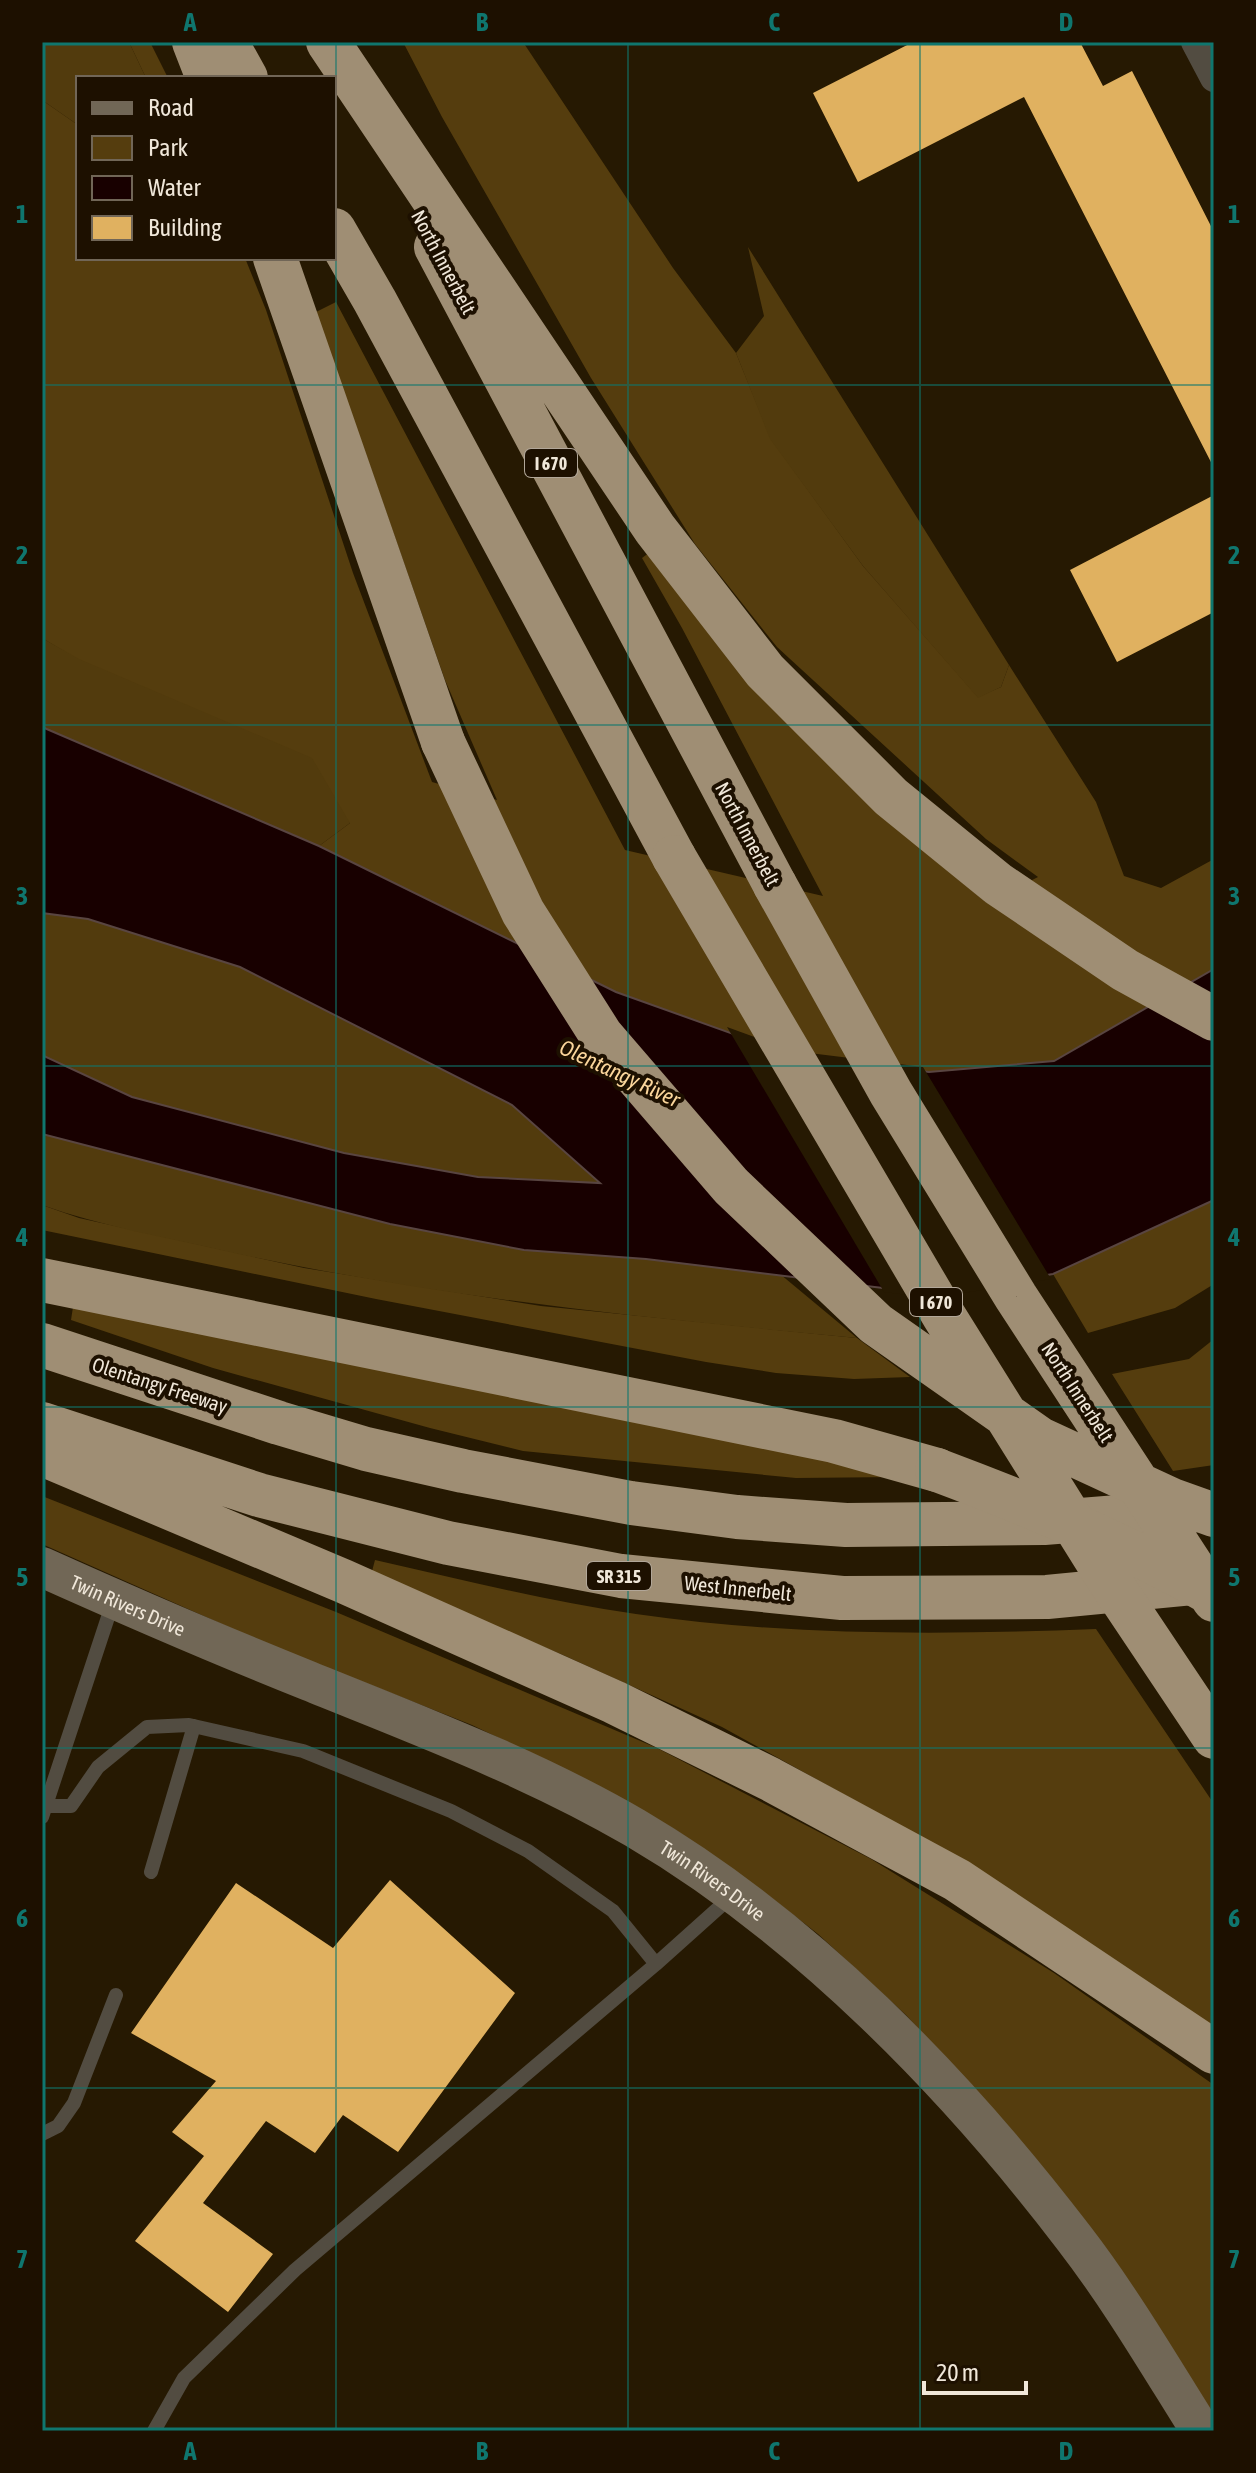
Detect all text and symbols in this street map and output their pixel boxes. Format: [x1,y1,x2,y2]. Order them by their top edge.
text: A [183,7,197,37]
text: B [476,7,489,37]
text: C [768,7,780,37]
text: D [1059,7,1073,37]
legend [76,76,336,260]
text: Road [148,94,194,121]
text: Park [148,134,189,161]
text: Water [148,174,201,201]
text: 1 [16,199,28,229]
text: 1 [1228,199,1240,229]
street label: North Innerbelt [407,206,481,318]
text: Building [148,214,222,241]
road number: I 670 [525,449,577,477]
text: 2 [16,540,28,570]
text: 2 [1228,540,1240,570]
street label: North Innerbelt [711,778,785,890]
text: 3 [16,881,28,911]
text: 3 [1228,881,1240,911]
water label: Olentangy River [556,1034,686,1113]
text: 4 [15,1222,28,1252]
text: 4 [1227,1222,1240,1252]
road number: I 670 [910,1288,962,1316]
street label: North Innerbelt [1037,1338,1119,1446]
street label: Olentangy Freeway [90,1352,230,1418]
text: 5 [16,1562,28,1592]
road number: SR 315 [587,1562,651,1590]
text: 5 [1228,1562,1240,1592]
street label: Twin Rivers Drive [67,1570,189,1640]
street label: West Innerbelt [683,1571,793,1605]
street label: Twin Rivers Drive [656,1835,770,1925]
text: 6 [16,1903,28,1933]
text: 6 [1228,1903,1240,1933]
text: 7 [16,2244,28,2274]
text: 7 [1228,2244,1240,2274]
scale bar [924,2345,1026,2395]
text: 20 m [936,2359,979,2386]
text: A [183,2436,197,2466]
text: B [476,2436,489,2466]
text: C [768,2436,780,2466]
text: D [1059,2436,1073,2466]

